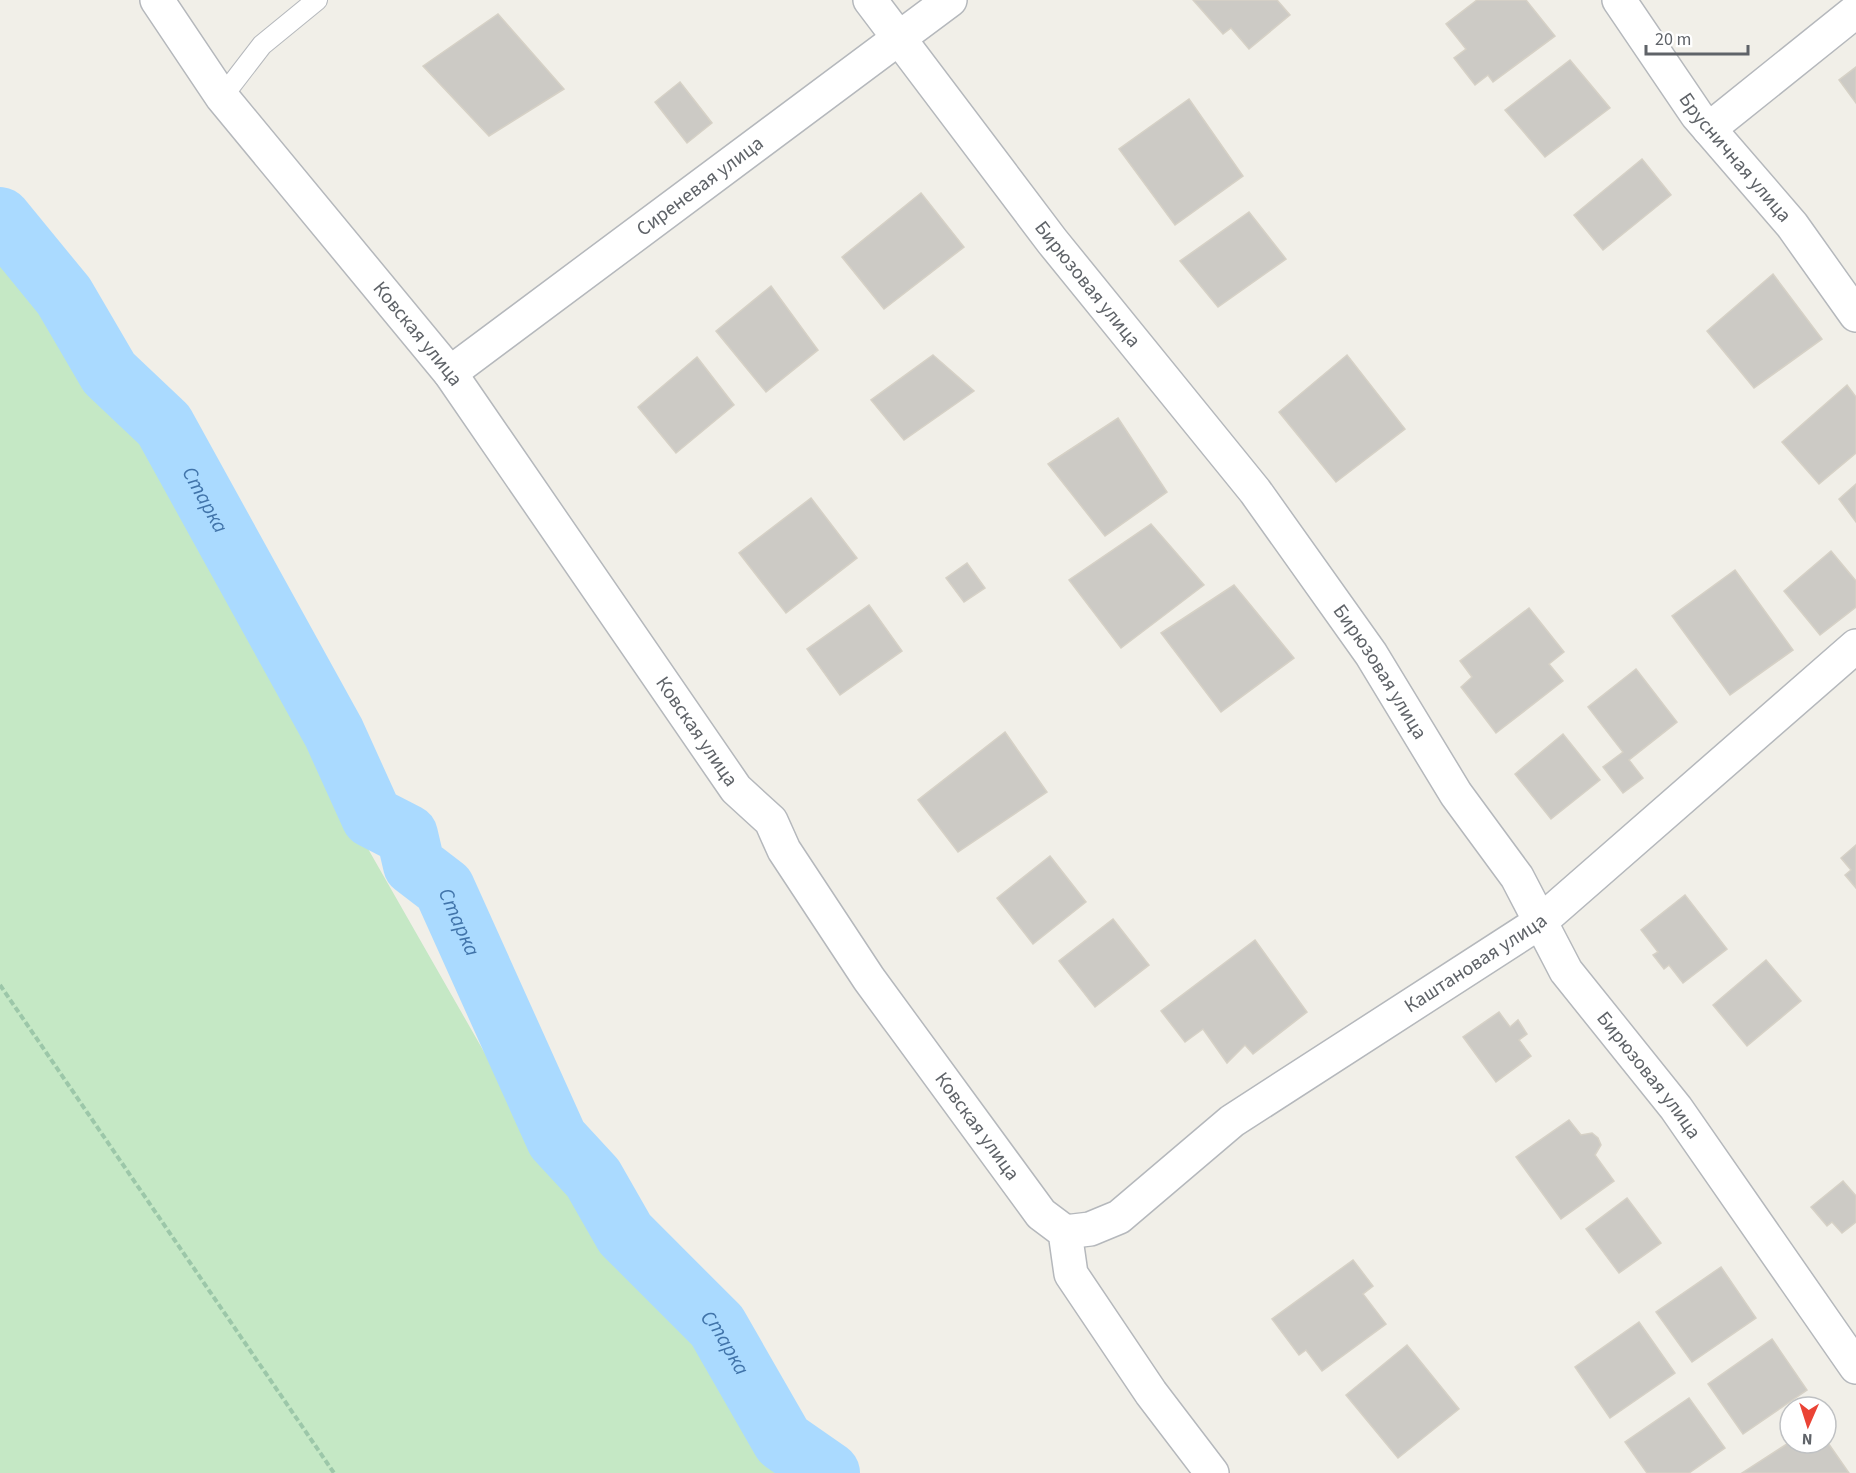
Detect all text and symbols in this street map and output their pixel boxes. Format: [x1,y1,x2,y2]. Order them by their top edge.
scale bar [1646,18,1748,56]
text: 20 m [1655,27,1691,52]
street label: Брусничная улица [1672,87,1798,229]
street label: Сиреневая улица [631,130,769,243]
street label: Бирюзовая улица [1028,215,1147,354]
street label: Ковская улица [366,276,469,392]
water label: Старка [175,461,236,538]
street label: Бирюзовая улица [1326,599,1434,745]
street label: Ковская улица [649,671,744,792]
water label: Старка [431,883,488,961]
street label: Каштановая улица [1399,908,1554,1020]
street label: Бирюзовая улица [1590,1005,1708,1145]
street label: Ковская улица [928,1066,1026,1186]
water label: Старка [694,1303,757,1381]
north arrow [1778,1395,1838,1455]
text: N [1801,1428,1813,1450]

